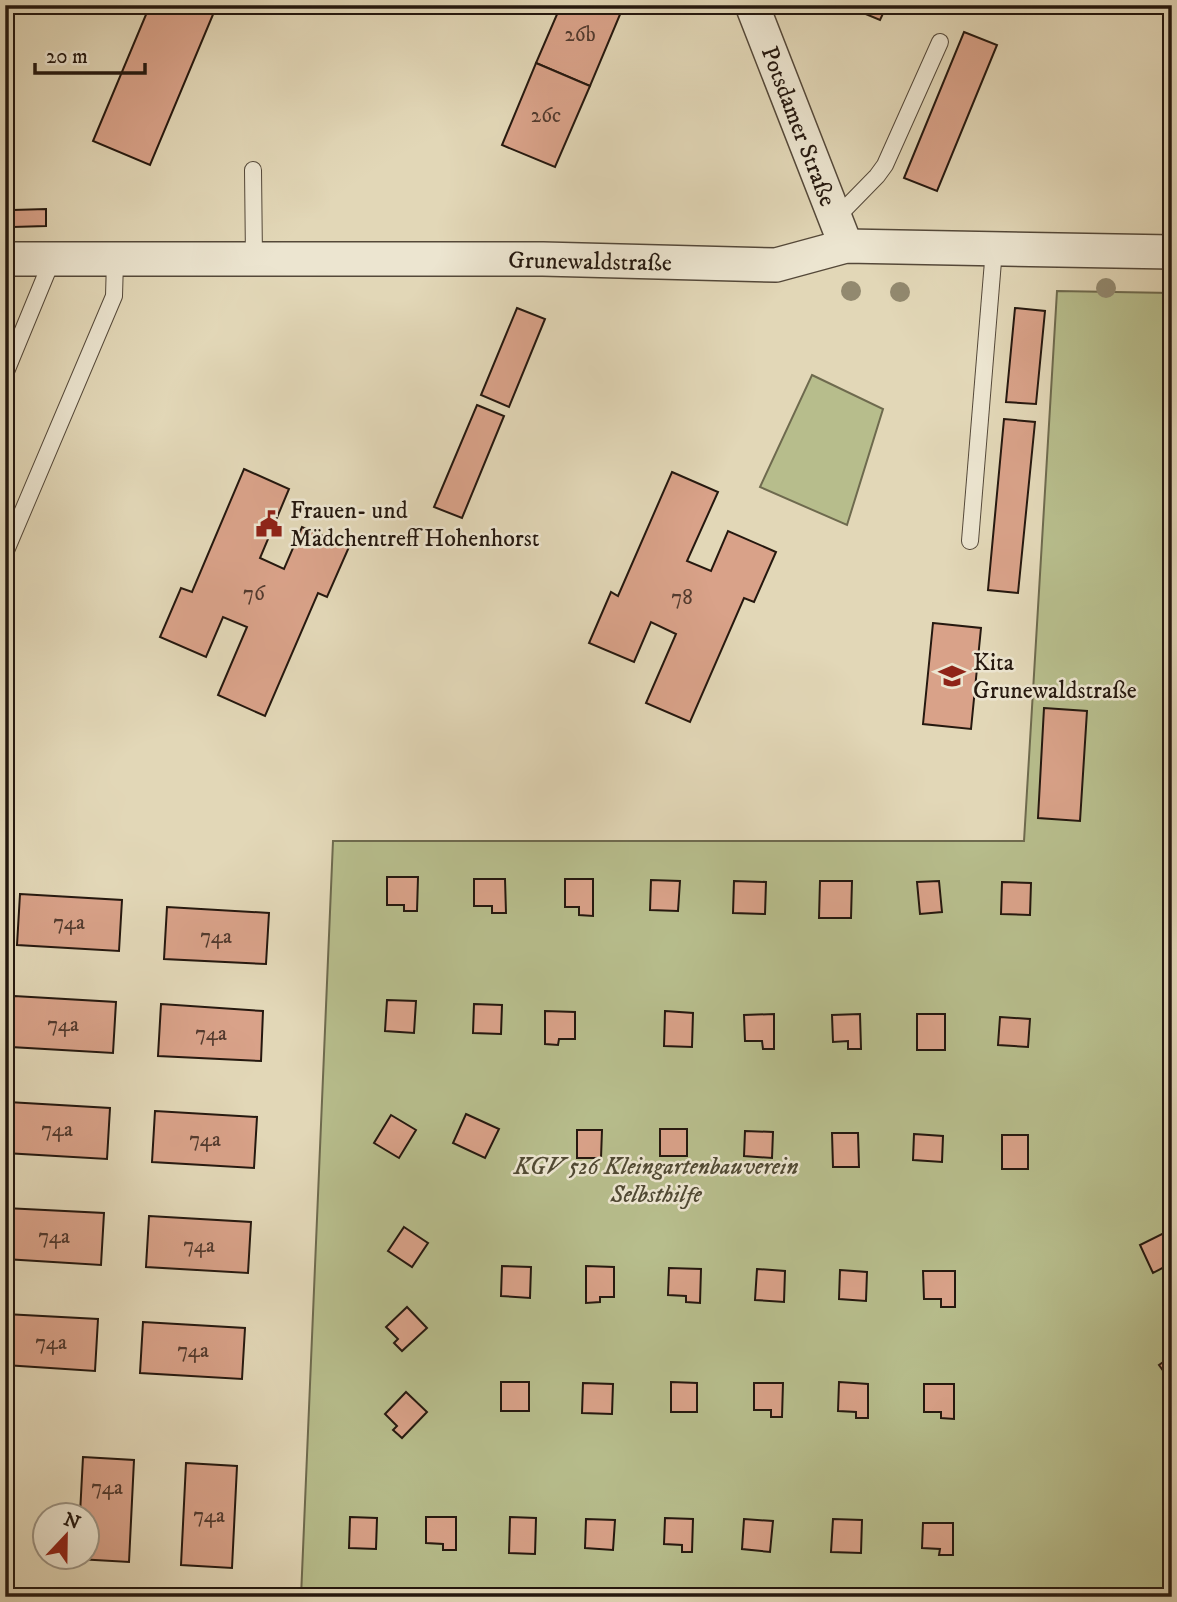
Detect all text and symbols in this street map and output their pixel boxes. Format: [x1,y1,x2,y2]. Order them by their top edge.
house number: 26b [564,22,596,48]
scale bar [35,32,145,76]
street label: Potsdamer Straße [754,42,842,211]
text: 20 m [46,44,88,70]
house number: 26c [531,103,561,129]
street label: Grunewaldstraße [508,246,672,278]
place label: Frauen- und Mädchentreff Hohenhorst [290,496,540,554]
public building icon: Frauen- und Mädchentreff Hohenhorst [254,509,284,539]
house number: 76 [243,581,266,607]
house number: 78 [671,585,693,611]
place label: Kita Grunewaldstraße [973,648,1137,706]
school or university icon: Kita Grunewaldstraße [937,661,967,691]
house number: 74a [53,910,85,936]
house number: 74a [200,924,232,950]
house number: 74a [47,1012,79,1038]
house number: 74a [195,1021,227,1047]
house number: 74a [41,1117,73,1143]
house number: 74a [189,1127,221,1153]
park label: KGV 526 Kleingartenbauverein Selbsthilfe [513,1152,798,1210]
house number: 74a [38,1224,70,1250]
house number: 74a [183,1233,215,1259]
house number: 74a [35,1330,67,1356]
house number: 74a [177,1338,209,1364]
house number: 74a [91,1475,123,1501]
north arrow [32,1500,102,1570]
house number: 74a [193,1503,225,1529]
text: N [60,1508,84,1535]

